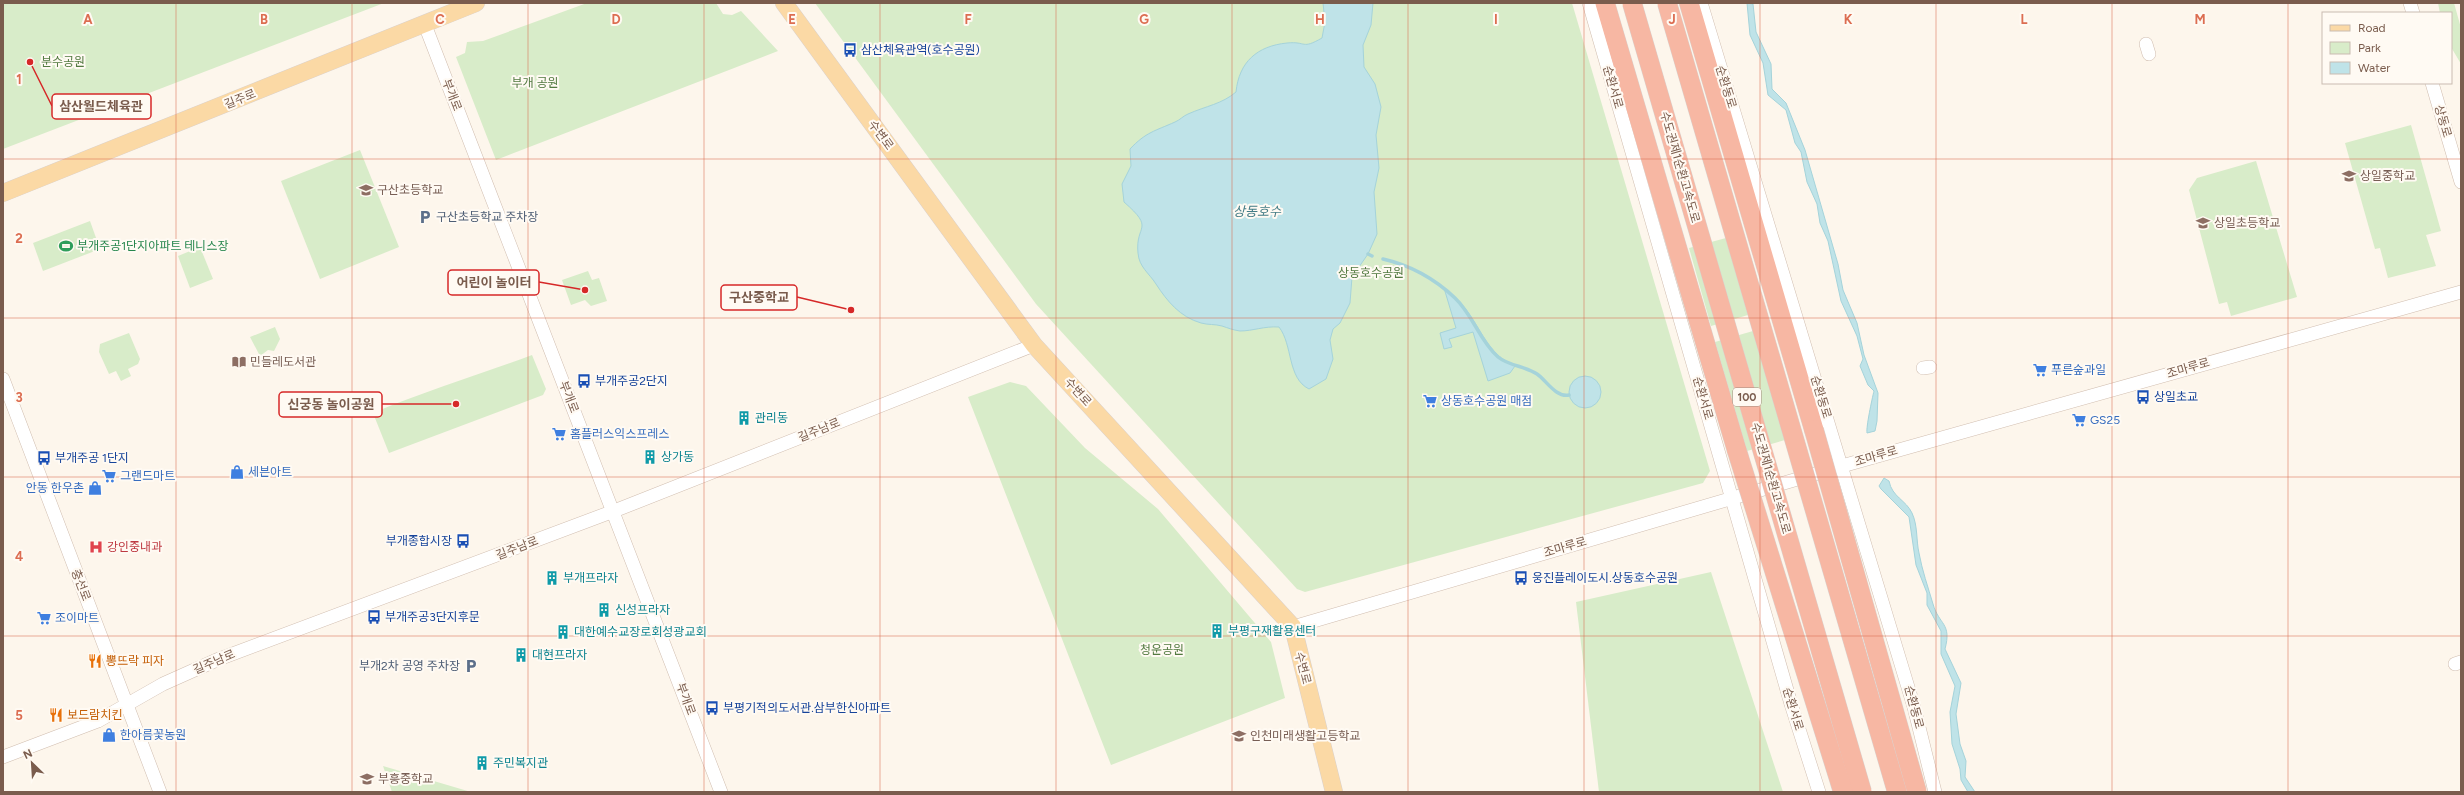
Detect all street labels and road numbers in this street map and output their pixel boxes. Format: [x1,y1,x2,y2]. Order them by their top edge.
street label: 순환서로 [1600,64,1626,110]
street label: 순환동로 [1713,64,1739,110]
street label: 부개로 [440,77,464,113]
street label: 길주로 [222,86,258,112]
street label: 상동로 [2432,103,2454,139]
street label: 수도권제1순환고속도로 [1657,110,1703,224]
street label: 수변로 [866,117,896,153]
street label: 조마루로 [2165,355,2211,381]
street label: 순환동로 [1808,374,1834,420]
street label: 수변로 [1062,375,1094,409]
street label: 순환서로 [1690,375,1716,421]
street label: 부개로 [557,379,581,415]
road number: 100 [1733,388,1761,406]
street label: 길주남로 [796,415,842,445]
street label: 수도권제1순환고속도로 [1748,421,1794,535]
street label: 조마루로 [1853,443,1899,469]
street label: 길주남로 [494,534,540,562]
street label: 조마루로 [1542,534,1588,560]
street label: 충선로 [69,567,93,603]
street label: 길주남로 [191,647,237,677]
street label: 수변로 [1292,650,1314,686]
street label: 부개로 [674,681,698,717]
street label: 순환동로 [1902,684,1926,730]
street label: 순환서로 [1780,686,1806,732]

